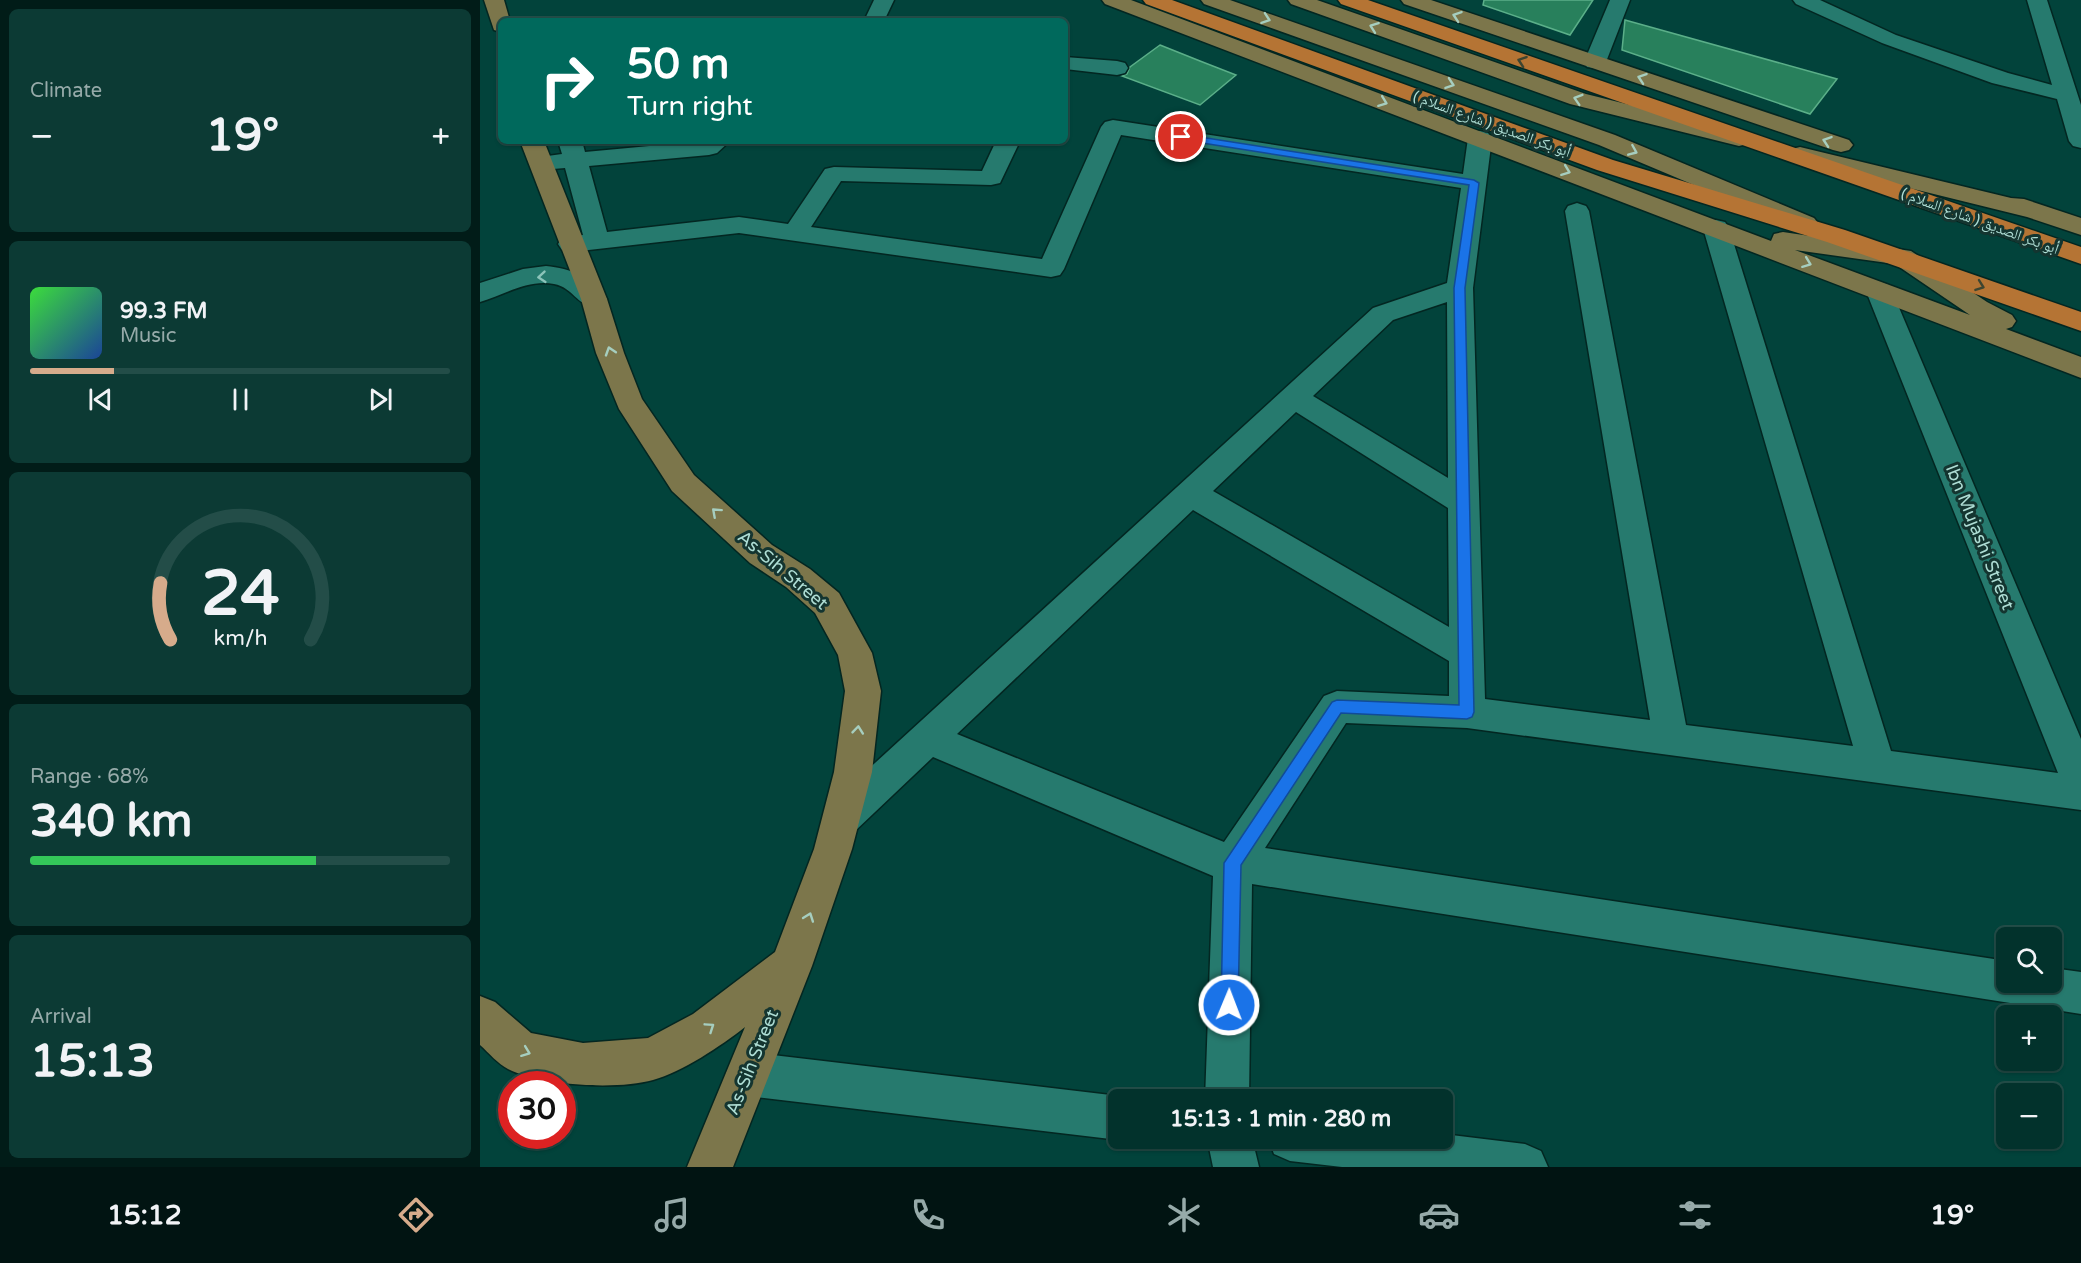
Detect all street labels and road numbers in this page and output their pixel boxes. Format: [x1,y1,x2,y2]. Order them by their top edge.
street label: ( شارع السلام ) أبو بكر الصديق [1410,87,1573,162]
street label: ( شارع السلام ) أبو بكر الصديق [1898,184,2061,259]
street label: Ibn Mujashi Street [1941,461,2019,613]
street label: As-Sih Street [733,526,833,614]
street label: As-Sih Street [721,1006,783,1118]

